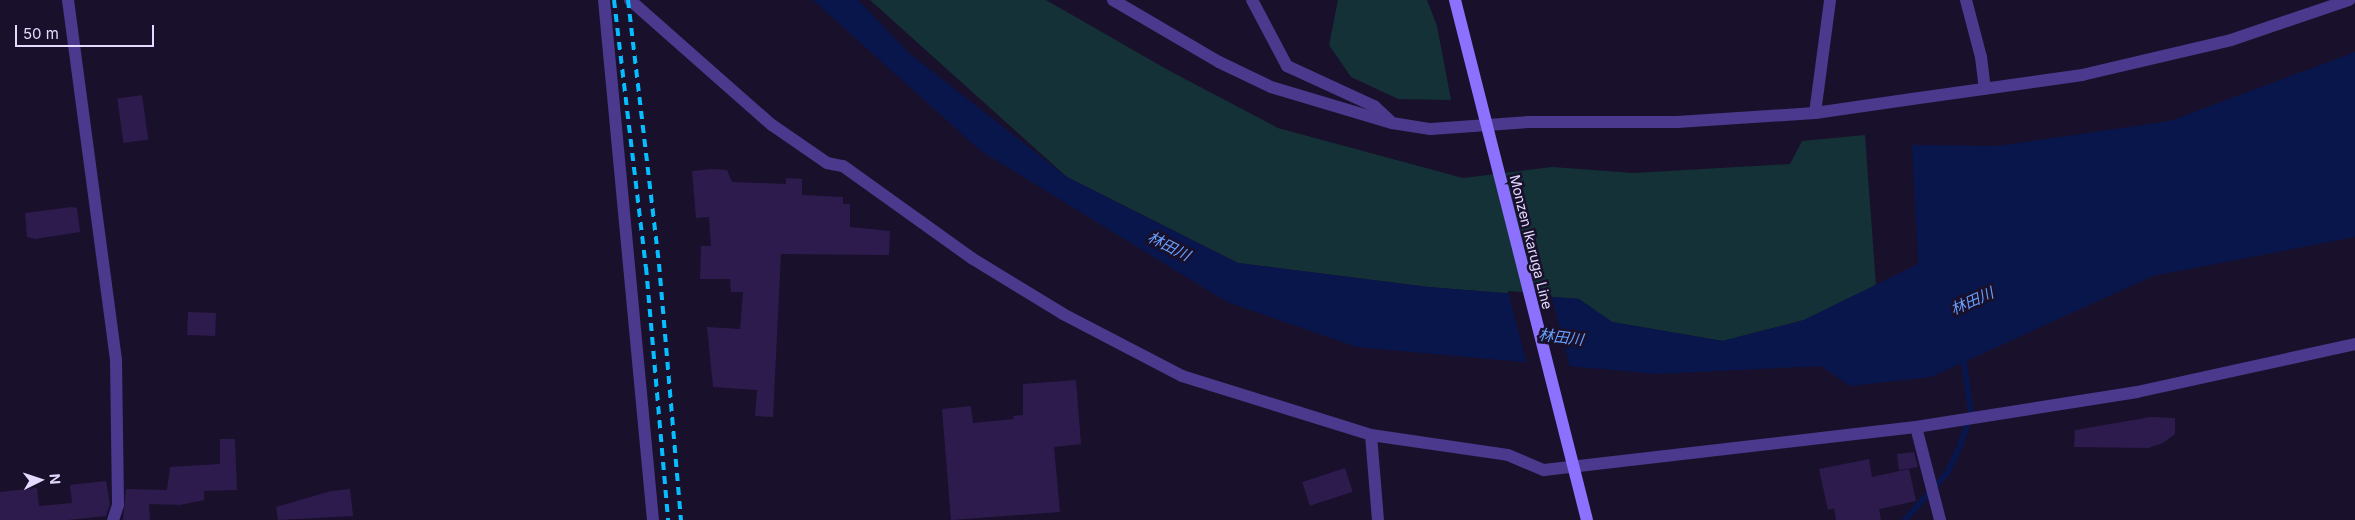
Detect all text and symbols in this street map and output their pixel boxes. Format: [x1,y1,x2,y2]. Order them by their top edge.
scale bar [18,15,156,47]
text: 50 m [23,24,59,43]
street label: Monzen Ikaruga Line [1506,173,1556,311]
water label: 林田川 [1145,228,1193,264]
water label: 林田川 [1948,284,1996,318]
water label: 林田川 [1538,325,1584,349]
north arrow [15,455,65,505]
text: N [47,473,64,485]

